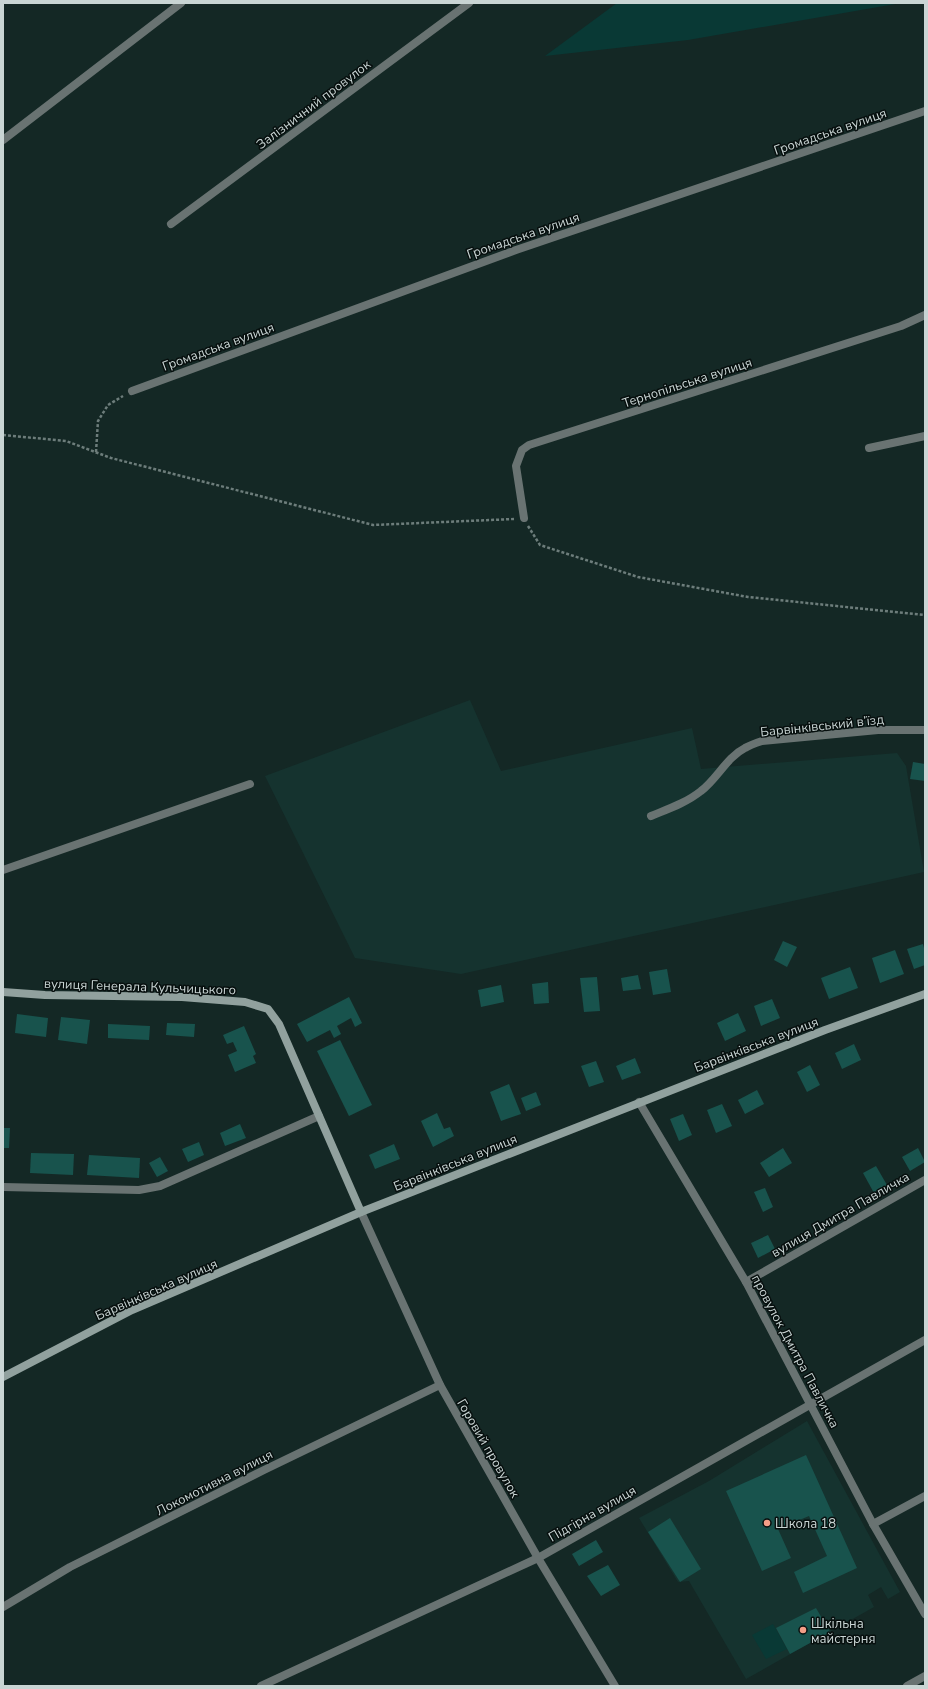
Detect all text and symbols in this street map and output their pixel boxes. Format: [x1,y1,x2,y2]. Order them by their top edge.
street label: Залізничний провулок [253,56,375,154]
street label: Громадська вулиця [772,104,889,160]
street label: Громадська вулиця [465,208,582,264]
street label: Громадська вулиця [160,318,277,376]
street label: Тернопільська вулиця [620,353,755,412]
street label: Барвінківський в’їзд [759,711,885,741]
street label: вулиця Генерала Кульчицького [44,975,236,999]
street label: Барвінківська вулиця [692,1013,821,1077]
street label: Барвінківська вулиця [391,1130,520,1196]
street label: вулиця Дмитра Павличка [768,1168,913,1262]
street label: Барвінківська вулиця [92,1255,220,1325]
street label: провулок Дмитра Павличка [747,1272,843,1431]
street label: Горовий провулок [452,1396,524,1501]
street label: Локомотивна вулиця [153,1446,276,1520]
street label: Підгірна вулиця [545,1481,640,1546]
place label: Школа 18 [775,1515,836,1533]
marker: Школа 18 [762,1518,772,1528]
place label: Шкільна майстерня [811,1615,875,1648]
marker: Шкільна майстерня [798,1625,808,1635]

